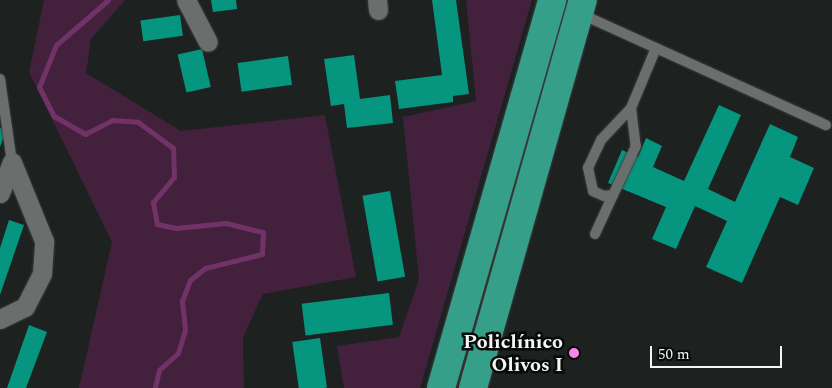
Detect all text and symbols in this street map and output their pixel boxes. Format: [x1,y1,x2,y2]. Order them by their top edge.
place label: Policlínico Olivos I [463,330,563,377]
scale bar [652,336,784,368]
text: 50 m [658,343,690,366]
marker: Policlínico Olivos I [567,346,581,360]

